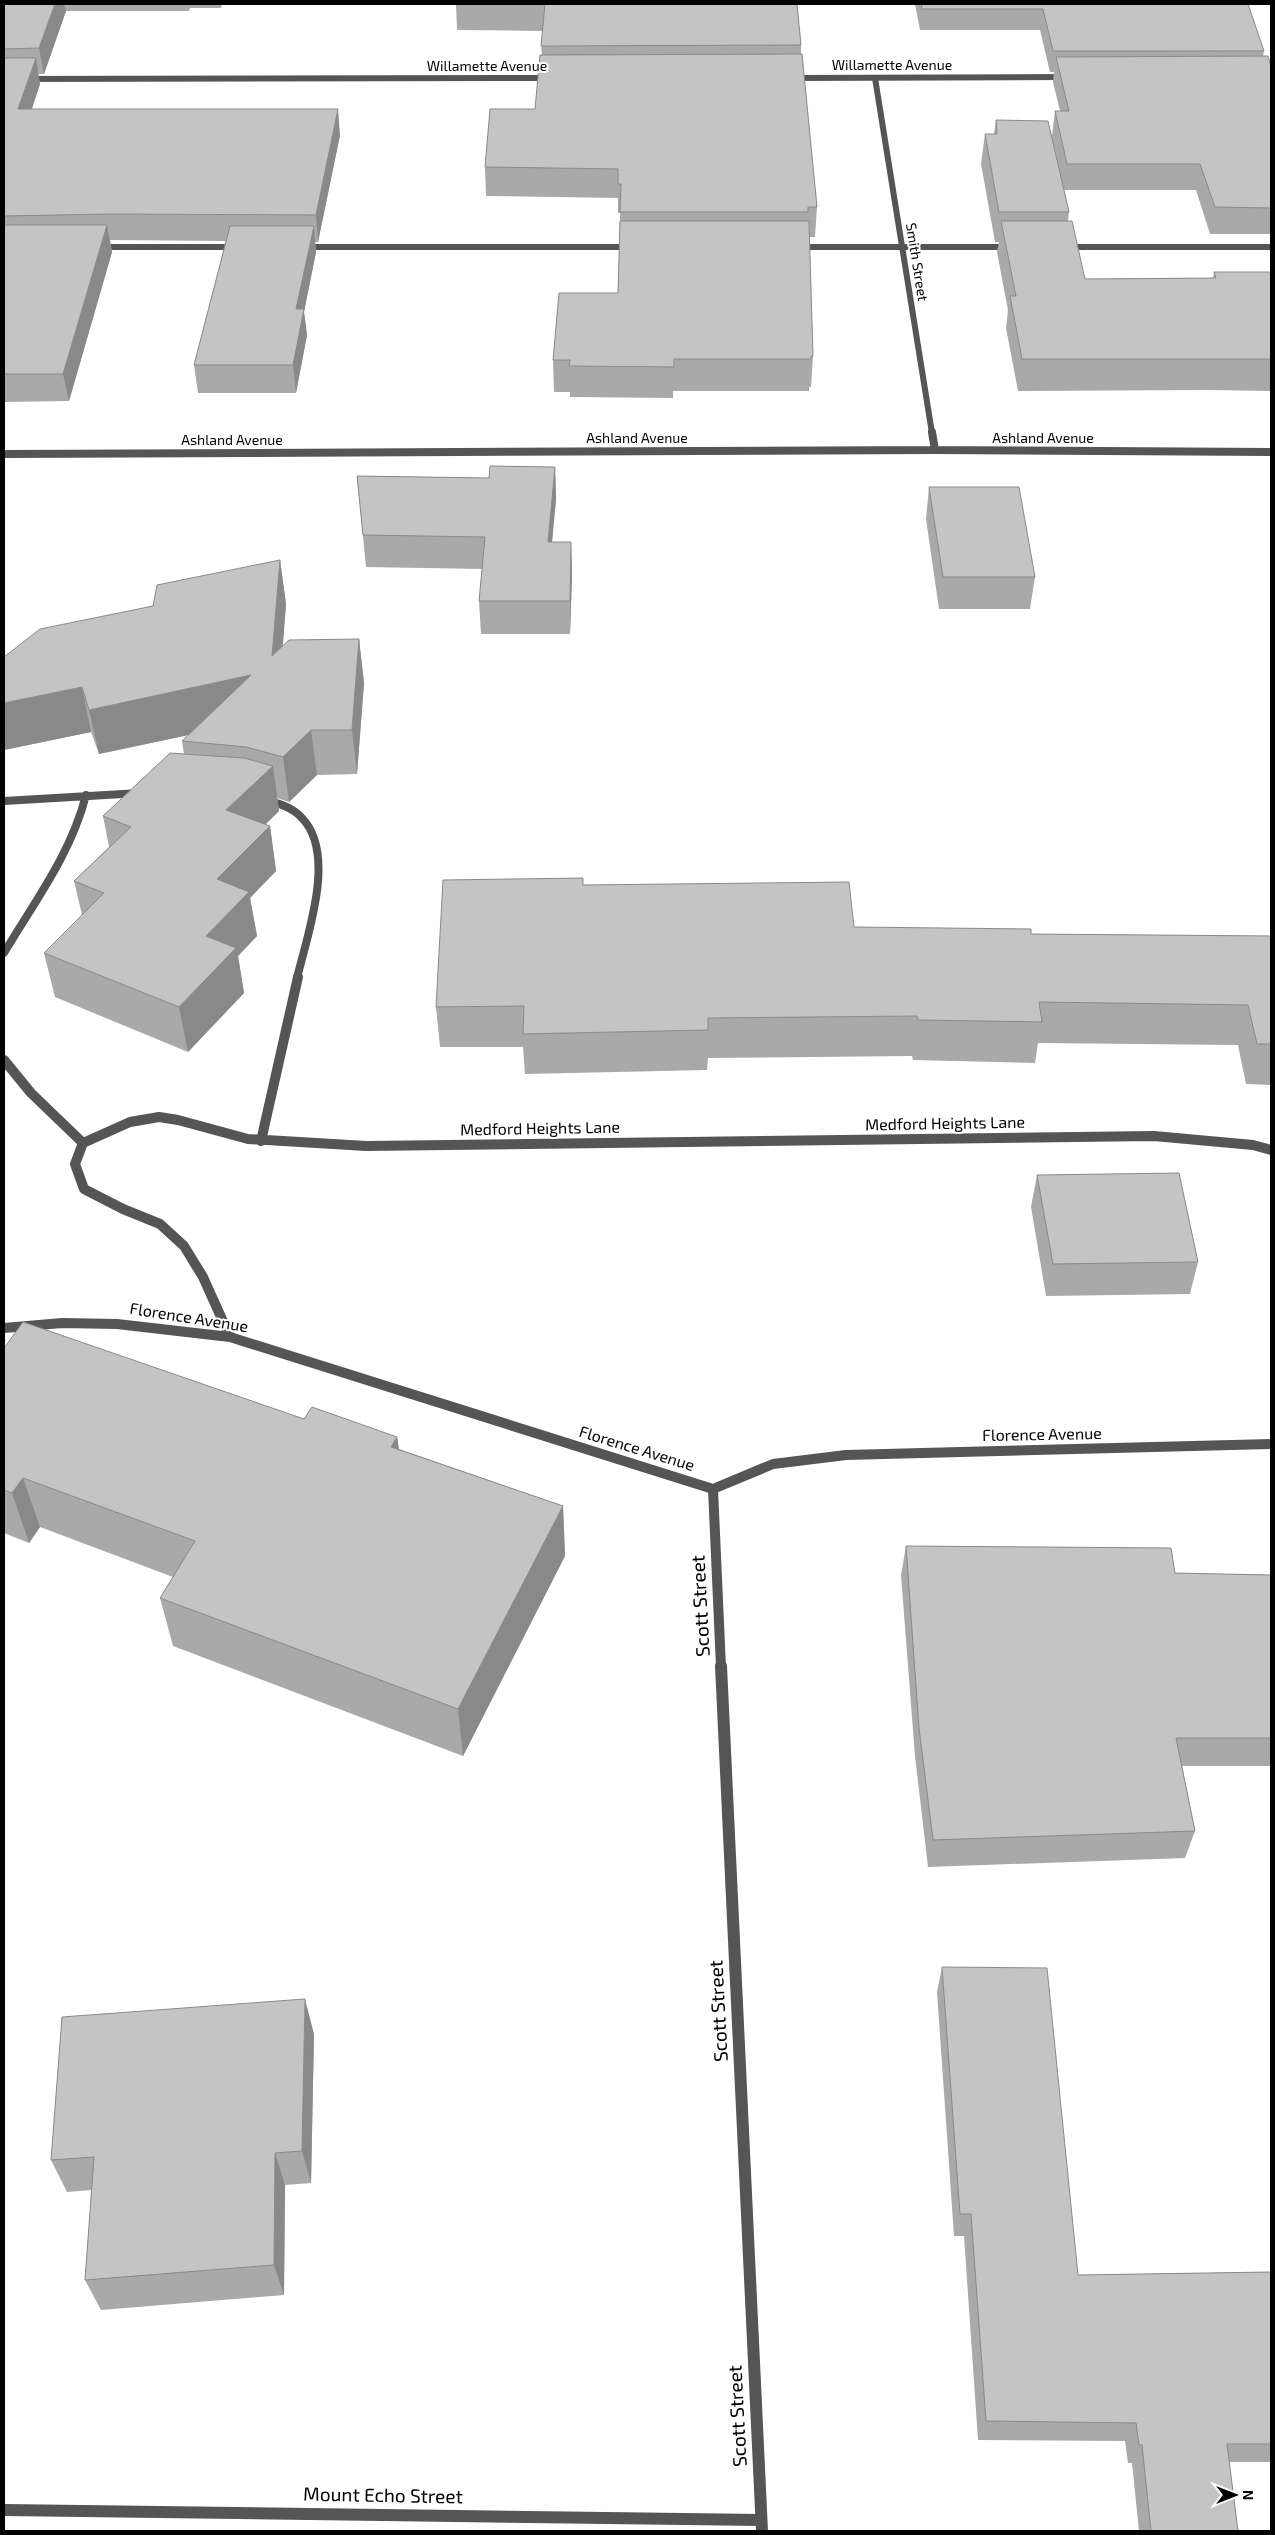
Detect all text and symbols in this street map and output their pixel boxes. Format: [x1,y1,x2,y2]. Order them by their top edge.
street label: Willamette Avenue [832,56,952,73]
street label: Willamette Avenue [427,57,547,74]
street label: Smith Street [903,222,932,302]
street label: Ashland Avenue [586,429,688,446]
street label: Ashland Avenue [992,429,1094,446]
street label: Ashland Avenue [181,431,283,448]
street label: Medford Heights Lane [865,1112,1025,1133]
street label: Medford Heights Lane [460,1117,620,1138]
street label: Florence Avenue [129,1298,250,1335]
street label: Florence Avenue [577,1421,697,1474]
street label: Florence Avenue [982,1423,1102,1444]
street label: Scott Street [685,1554,714,1658]
street label: Scott Street [703,1959,732,2063]
street label: Scott Street [722,2364,751,2468]
north arrow [1210,2470,1260,2520]
street label: Mount Echo Street [303,2482,463,2507]
text: N [1240,2490,1257,2500]

